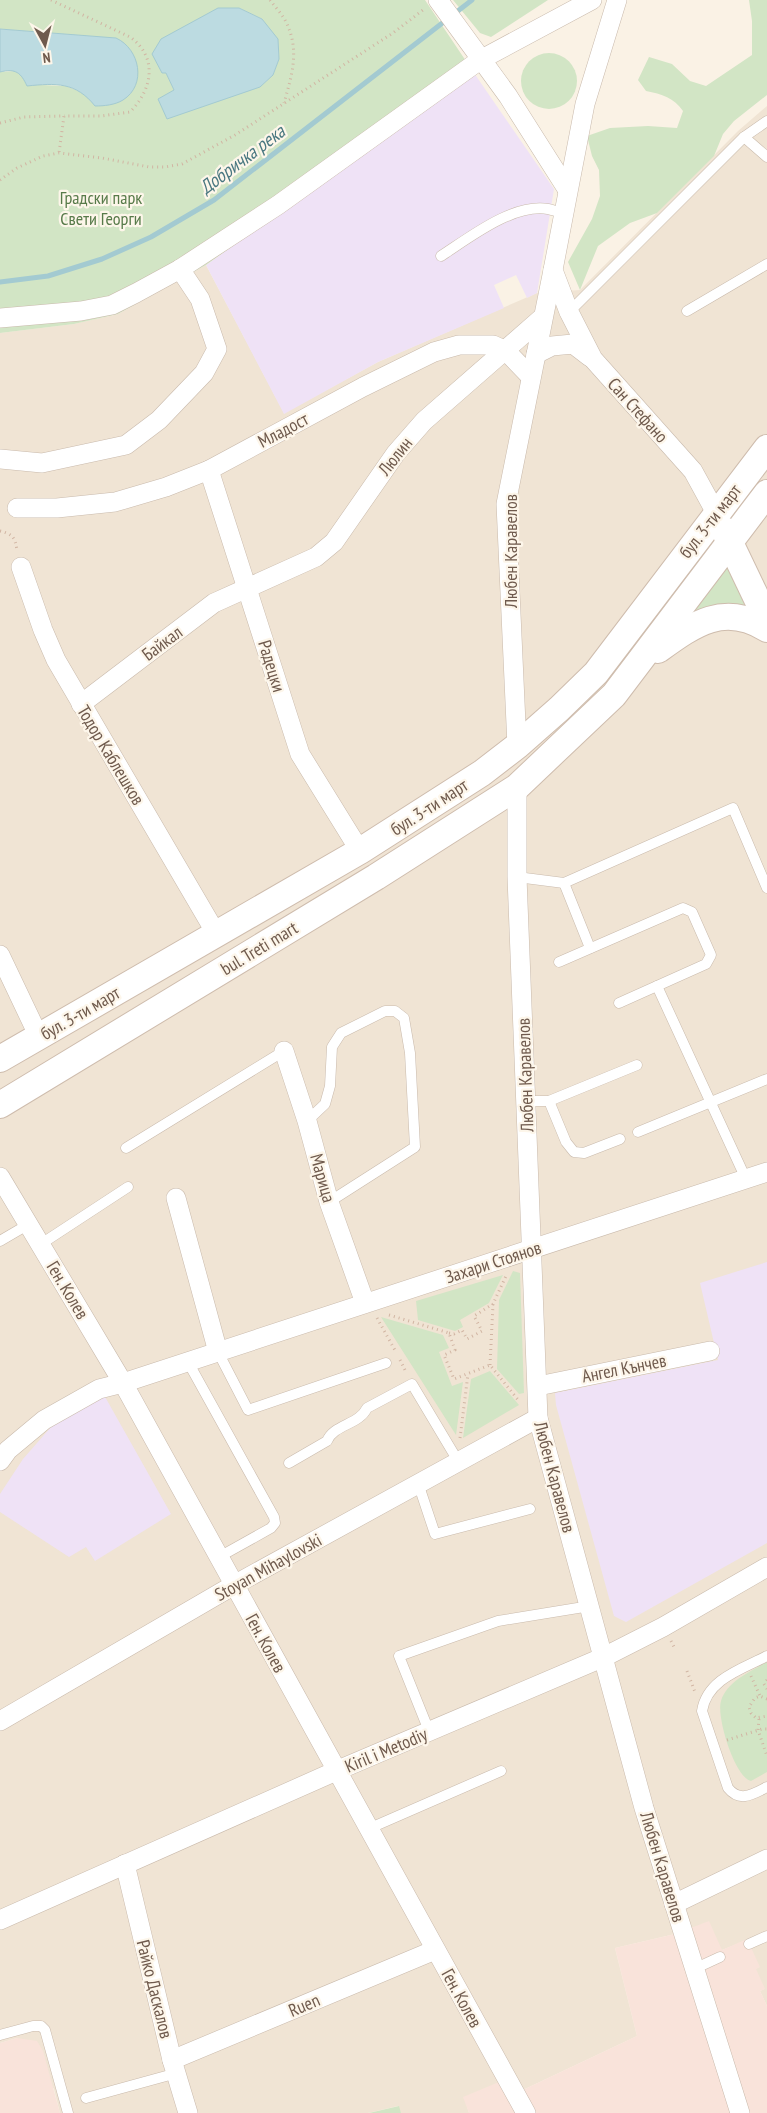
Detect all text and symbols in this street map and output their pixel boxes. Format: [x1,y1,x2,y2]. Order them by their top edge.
north arrow [20,20,70,70]
text: N [42,49,51,67]
water label: Добричка река [194,118,290,199]
park label: Градски парк Свети Георги [60,186,142,230]
street label: Сан Стефано [603,373,673,448]
street label: Младост [254,407,312,453]
street label: Люлин [372,432,417,481]
street label: бул. 3-ти март [674,479,746,563]
street label: Любен Каравелов [499,494,522,609]
street label: Байкал [137,620,187,666]
street label: Радецки [253,637,291,695]
street label: Тодор Каблешков [72,701,150,809]
street label: бул. 3-ти март [386,773,472,841]
street label: bul. Treti mart [216,916,302,980]
street label: бул. 3-ти март [36,981,124,1045]
street label: Любен Каравелов [512,1018,539,1133]
street label: Марица [305,1151,341,1205]
street label: Захари Стоянов [442,1236,544,1288]
street label: Ген. Колев [42,1257,94,1323]
street label: Ангел Кънчев [580,1349,668,1387]
street label: Любен Каравелов [529,1418,581,1535]
street label: Stoyan Mihaylovski [210,1528,326,1606]
street label: Ген. Колев [241,1610,291,1676]
street label: Kiril i Metodiy [341,1722,431,1778]
street label: Любен Каравелов [635,1808,691,1925]
street label: Райко Даскалов [132,1937,178,2041]
street label: Ген. Колев [437,1965,487,2031]
street label: Ruen [285,1988,323,2022]

